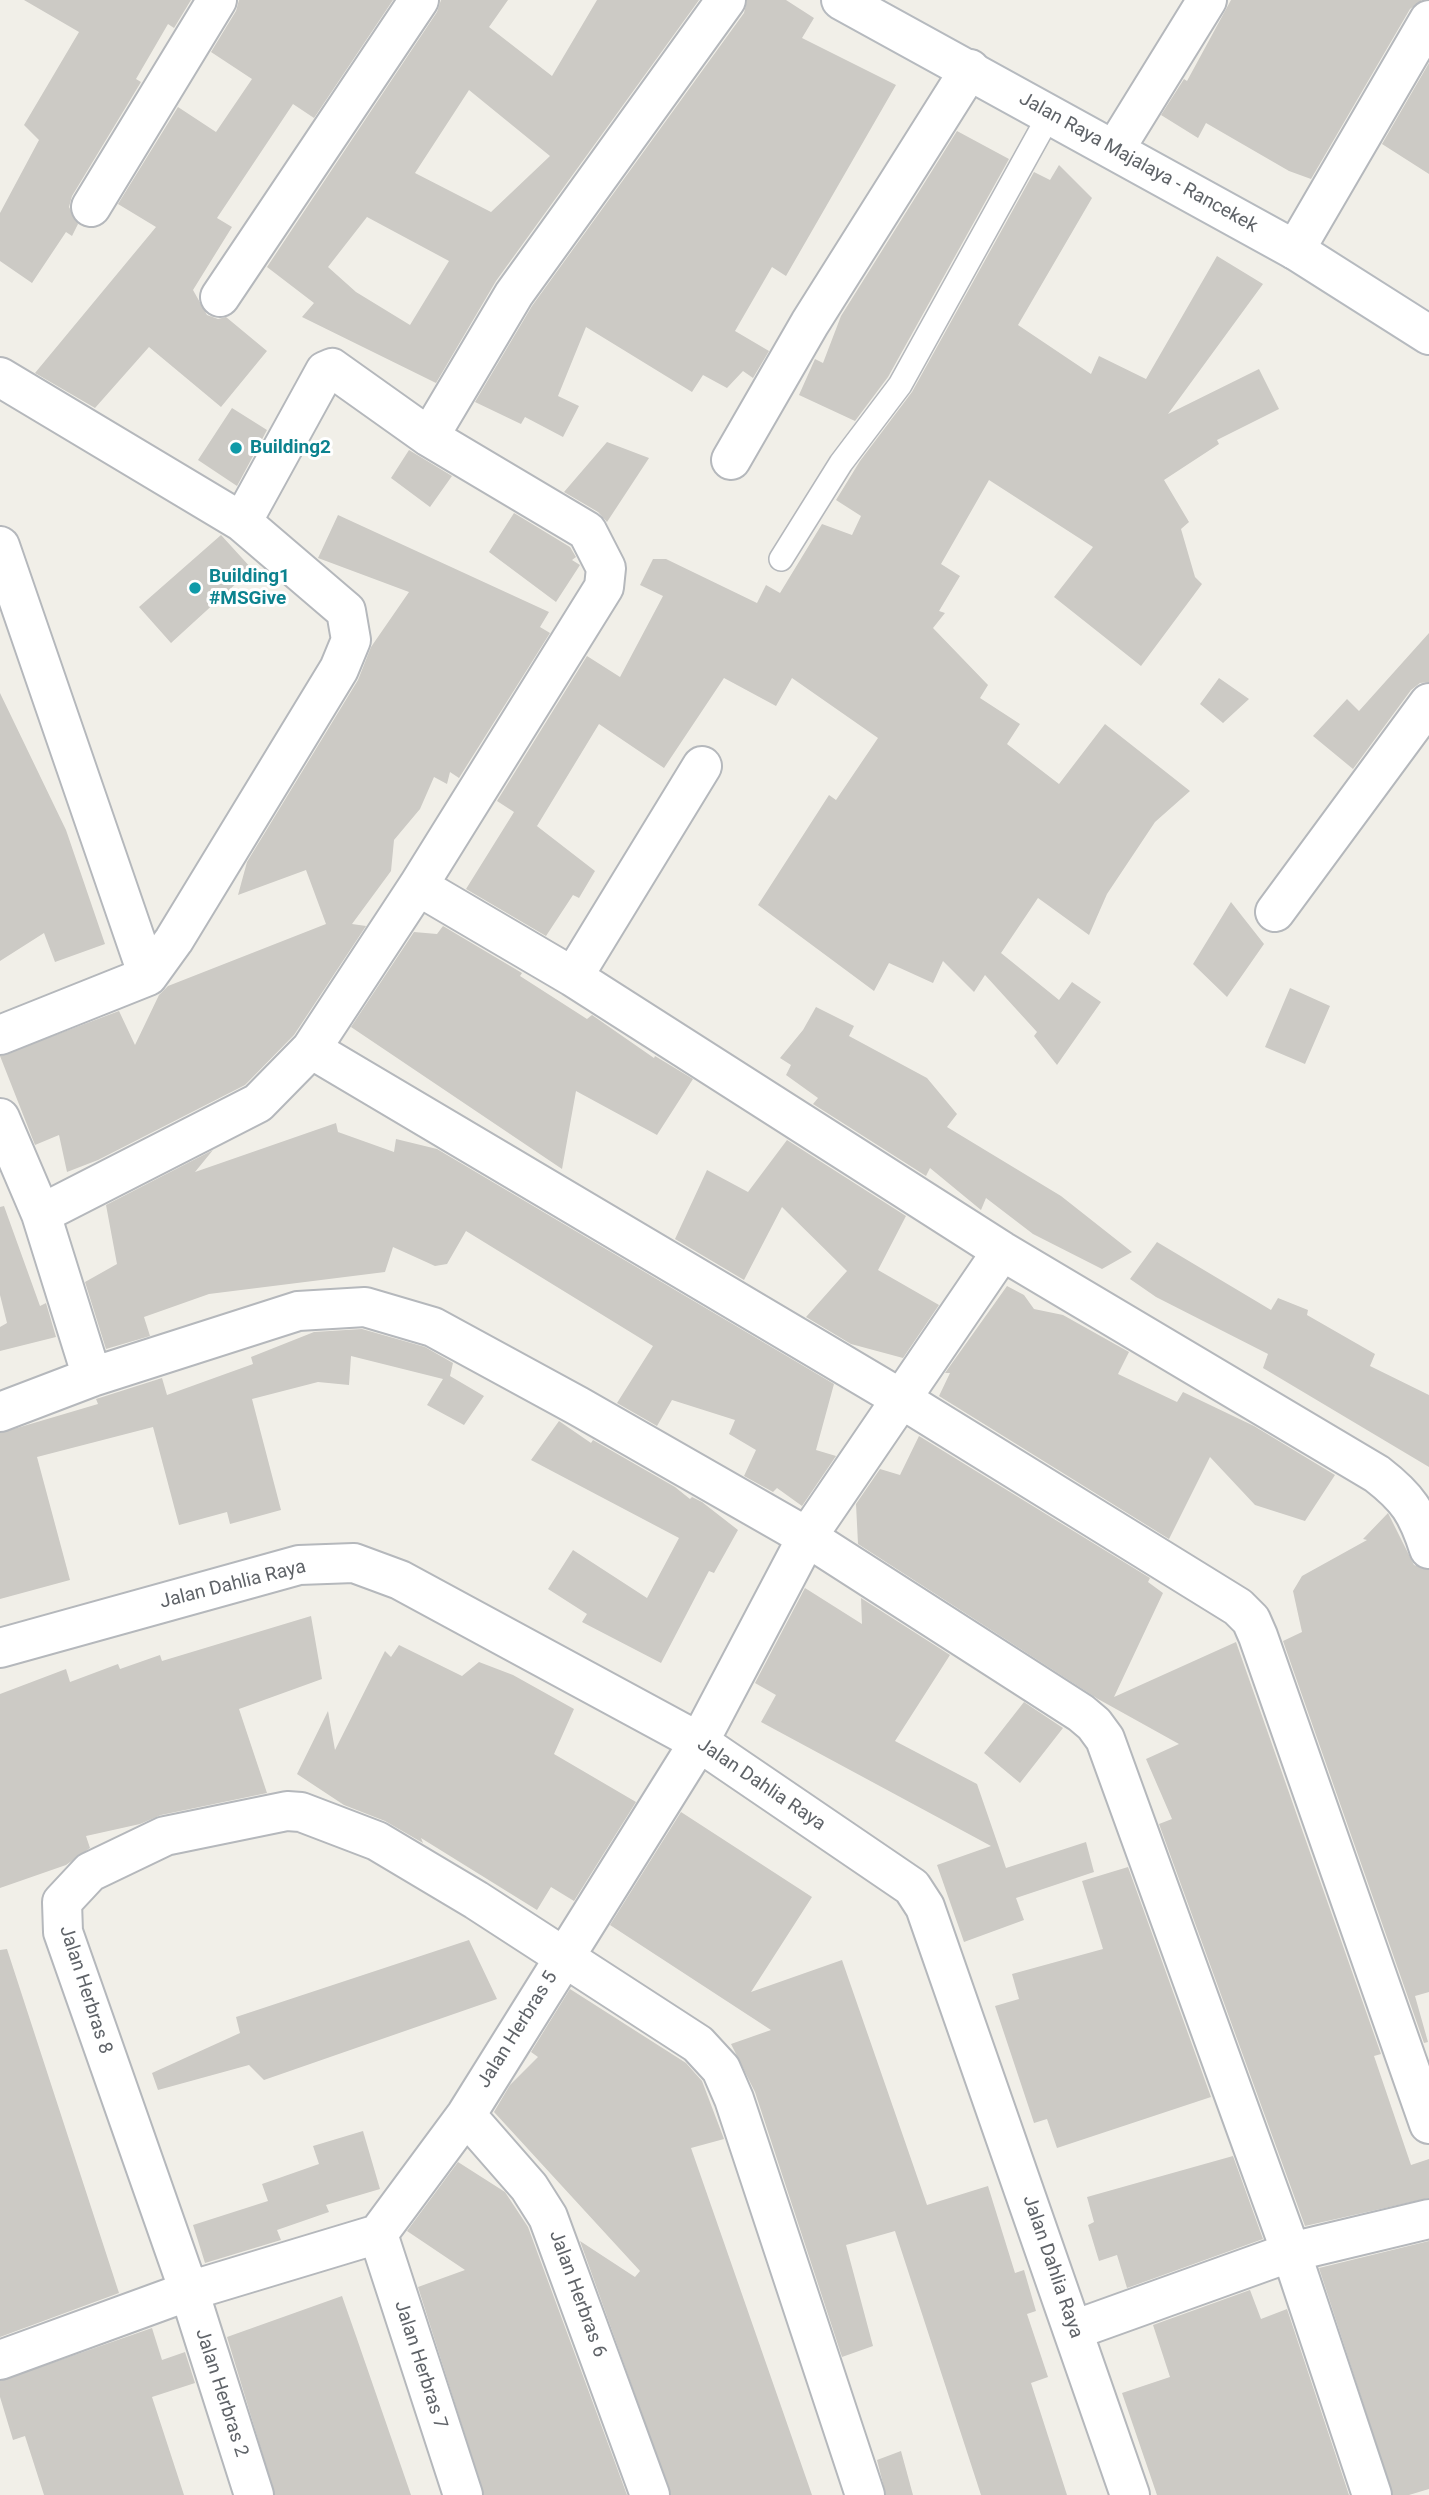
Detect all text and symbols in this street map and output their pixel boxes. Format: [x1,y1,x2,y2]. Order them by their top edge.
street label: Jalan Raya Majalaya - Rancekek [1015,88,1261,238]
place label: Building2 [250,437,331,459]
marker: Building2 [228,440,244,456]
place label: Building1 #MSGive [209,566,290,610]
marker: Building1 #MSGive [187,580,203,596]
street label: Jalan Dahlia Raya [158,1556,308,1614]
street label: Jalan Dahlia Raya [693,1734,829,1836]
street label: Jalan Herbras 8 [54,1923,116,2057]
street label: Jalan Herbras 5 [473,1967,563,2093]
street label: Jalan Dahlia Raya [1017,2193,1087,2341]
street label: Jalan Herbras 6 [543,2227,611,2361]
street label: Jalan Herbras 7 [389,2298,451,2432]
street label: Jalan Herbras 2 [190,2326,252,2460]

